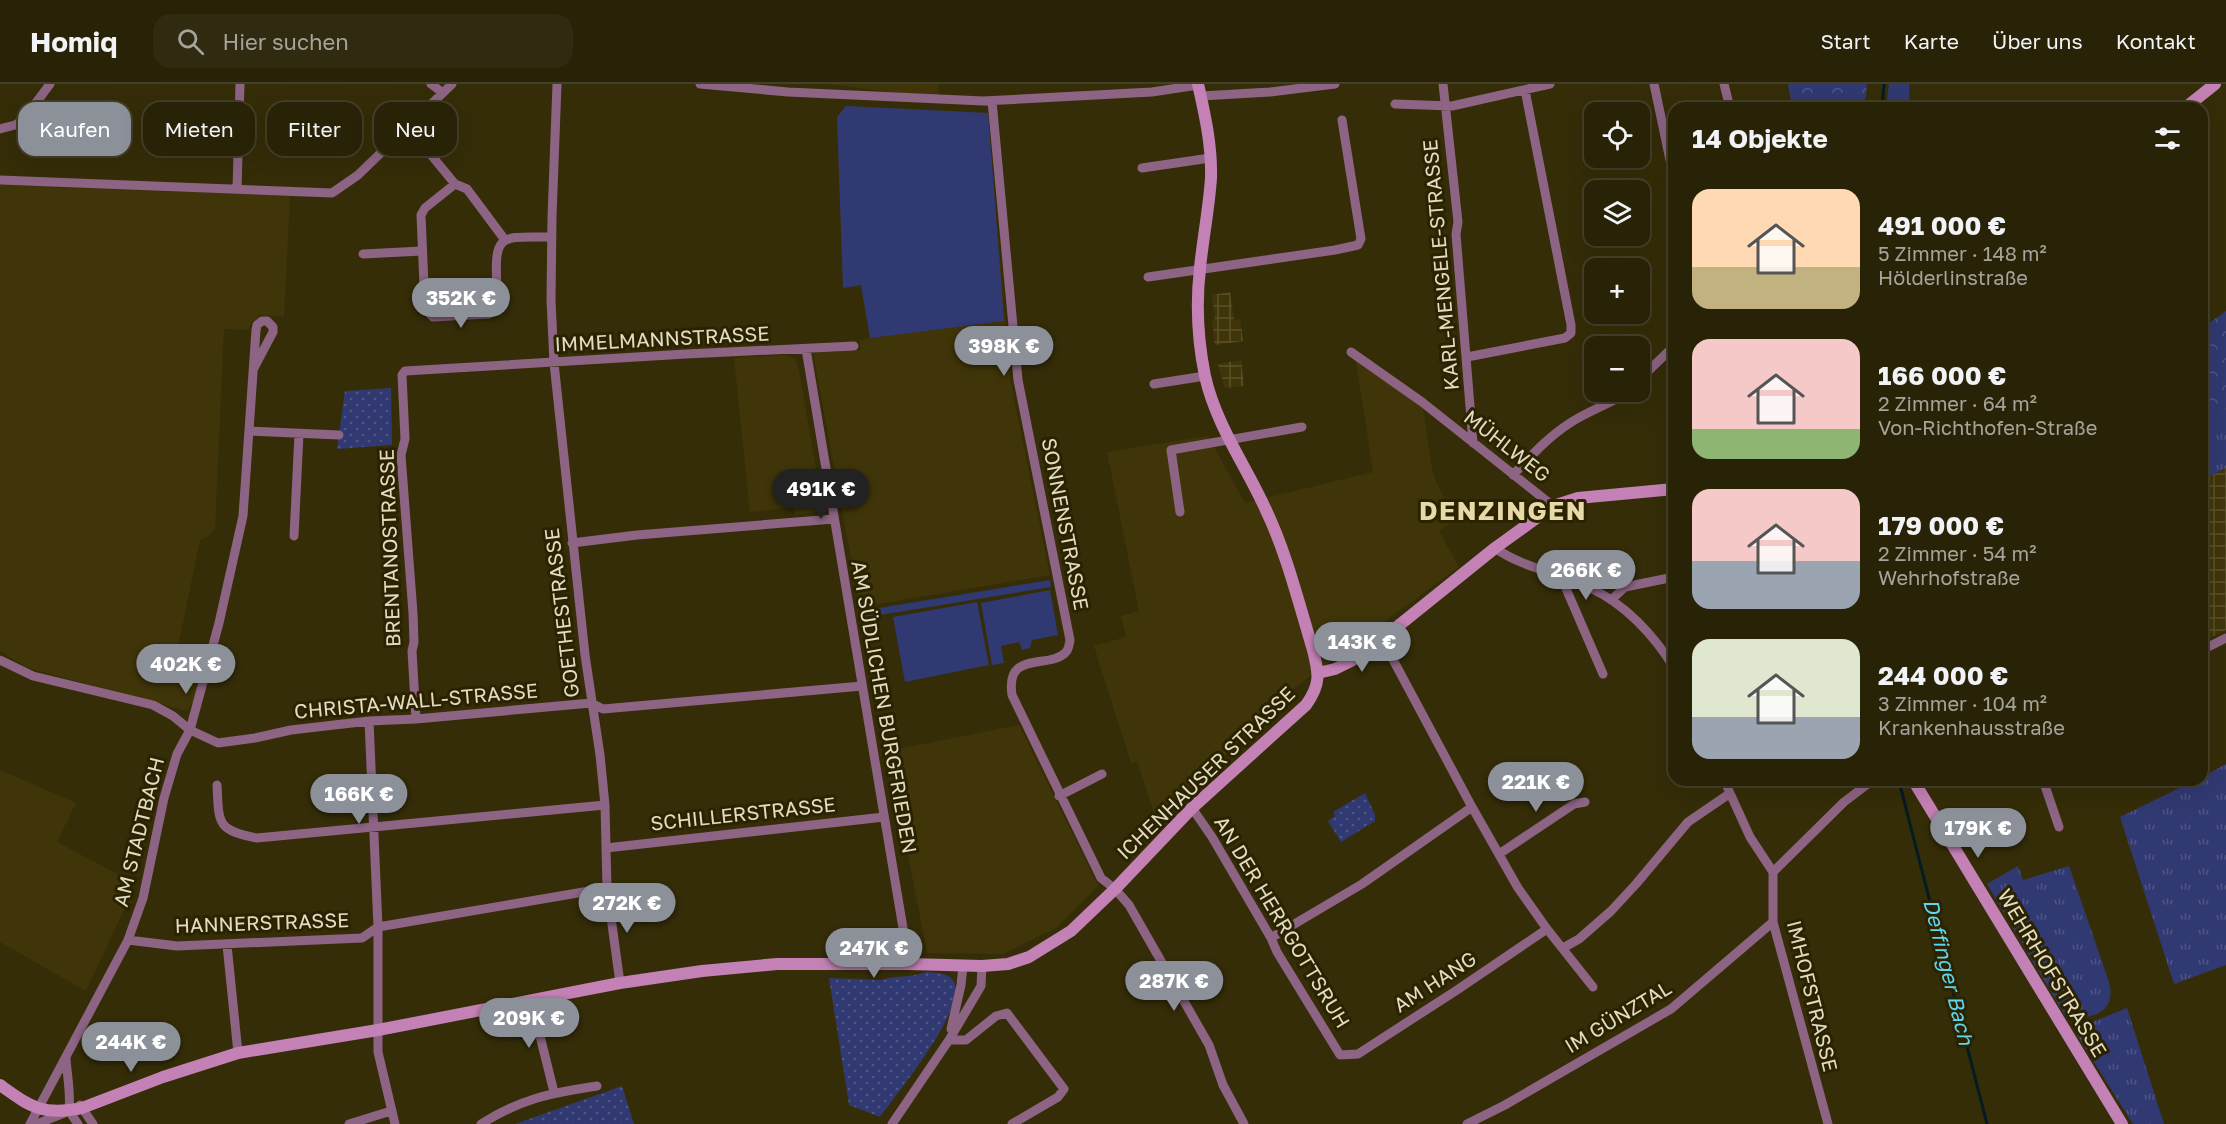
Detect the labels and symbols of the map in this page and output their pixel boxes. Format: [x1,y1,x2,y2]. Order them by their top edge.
street label: KARL-MENGELE-STRASSE [1417,139,1463,392]
pin: 352K € [412,278,510,329]
street label: IMMELMANNSTRASSE [554,320,770,356]
pin: 398K € [955,326,1053,377]
street label: MÜHLWEG [1460,404,1555,486]
street label: SONNENSTRASSE [1038,436,1094,612]
street label: BRENTANOSTRASSE [374,449,404,647]
pin: 491K € [772,469,870,520]
district label: DENZINGEN [1419,495,1587,526]
street label: GOETHESTRASSE [539,527,583,699]
pin: 266K € [1537,550,1635,601]
street label: AM SÜDLICHEN BURGFRIEDEN [847,559,923,855]
pin: 143K € [1313,622,1411,673]
pin: 402K € [137,644,235,695]
street label: CHRISTA-WALL-STRASSE [293,677,539,723]
street label: ICHENHAUSER STRASSE [1111,681,1299,864]
street label: AM STADTBACH [108,755,168,909]
pin: 221K € [1487,762,1585,813]
pin: 166K € [310,774,408,825]
street label: SCHILLERSTRASSE [649,791,837,835]
pin: 179K € [1929,808,2027,859]
street label: AN DER HERRGOTTSRUH [1210,811,1356,1032]
pin: 272K € [578,883,676,934]
street label: WEHRHOFSTRASSE [1993,884,2112,1061]
water label: Deffinger Bach [1918,896,1980,1049]
street label: HANNERSTRASSE [174,907,350,937]
street label: IMHOFSTRASSE [1783,918,1843,1074]
pin: 247K € [825,928,923,979]
street label: AM HANG [1389,946,1480,1017]
pin: 287K € [1125,961,1223,1012]
street label: IM GÜNZTAL [1560,975,1675,1057]
pin: 209K € [480,998,578,1049]
pin: 244K € [82,1022,180,1073]

